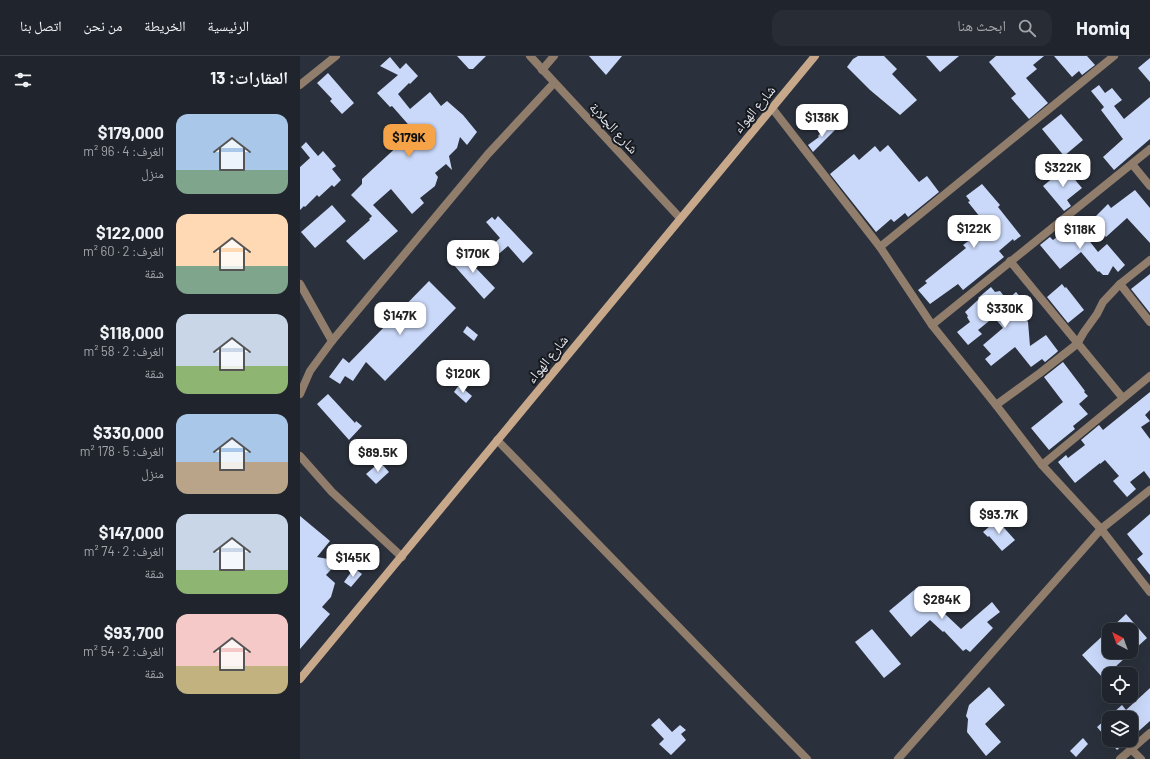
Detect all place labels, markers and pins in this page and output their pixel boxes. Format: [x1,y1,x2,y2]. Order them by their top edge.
pin: $138K [794,104,850,138]
pin: $179K [381,124,437,158]
pin: $322K [1035,154,1091,188]
pin: $122K [946,215,1002,249]
pin: $118K [1052,216,1108,250]
pin: $170K [445,240,501,274]
pin: $330K [977,295,1033,329]
pin: $147K [372,302,428,336]
pin: $120K [435,360,491,394]
pin: $89.5K [345,439,411,473]
pin: $93.7K [966,501,1032,535]
pin: $145K [325,544,381,578]
pin: $284K [914,586,970,620]

